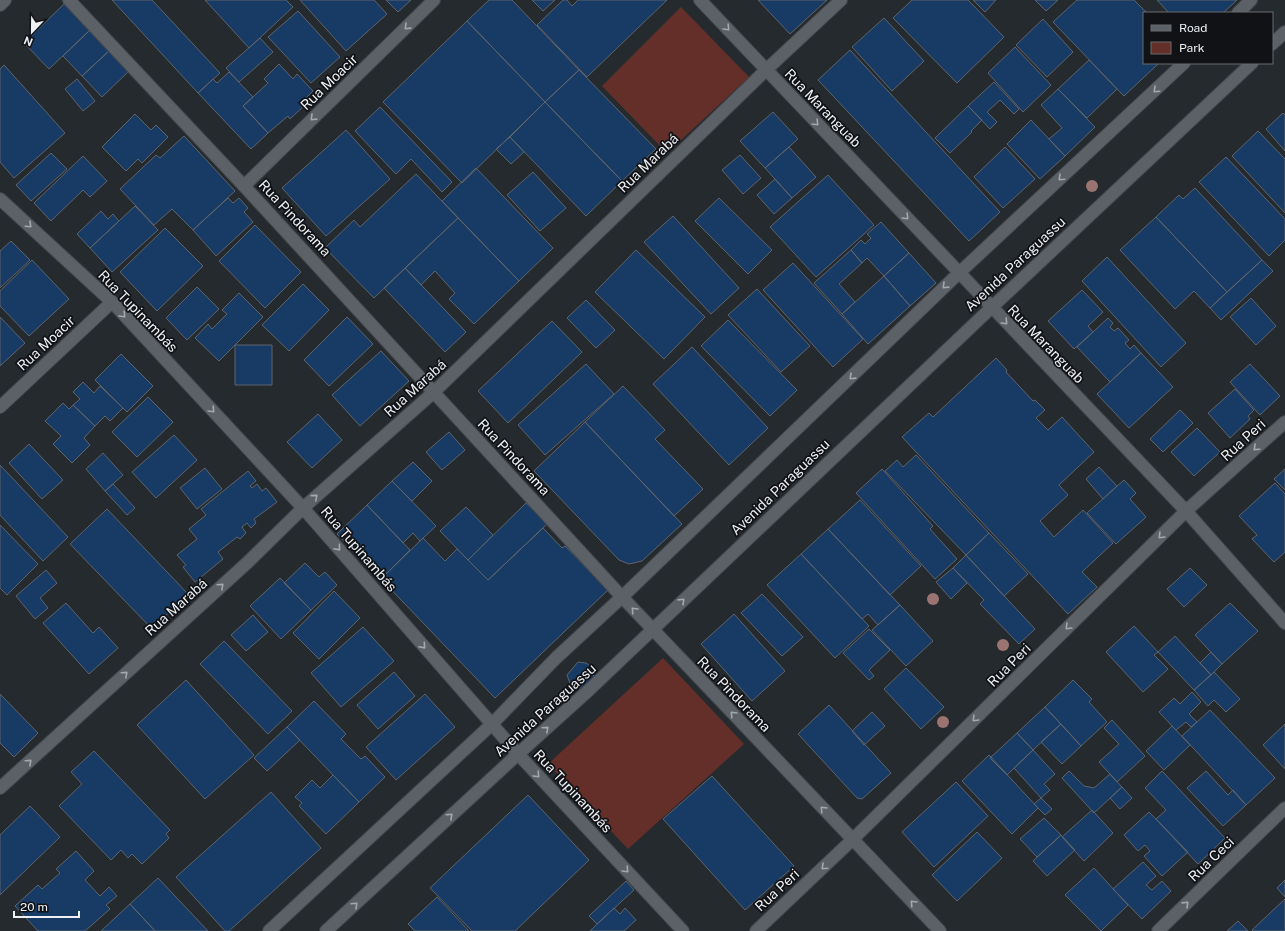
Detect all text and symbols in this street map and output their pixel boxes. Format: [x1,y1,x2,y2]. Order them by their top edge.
north arrow [12,12,52,52]
legend [1143,12,1273,64]
text: Road [1179,21,1207,35]
one-way arrow [404,22,412,30]
one-way arrow [722,24,729,31]
text: N [22,34,34,48]
text: Park [1179,41,1205,55]
street label: Rua Moacir [297,51,361,113]
street label: Rua Maranguab [782,66,864,150]
one-way arrow [1153,85,1160,92]
one-way arrow [310,113,318,121]
one-way arrow [811,118,819,126]
street label: Rua Marabá [615,130,681,196]
one-way arrow [1058,174,1065,181]
street label: Rua Pindorama [256,177,334,259]
one-way arrow [901,212,909,220]
street label: Avenida Paraguassu [962,213,1068,315]
one-way arrow [24,221,31,228]
street label: Rua Tupinambás [95,267,181,355]
one-way arrow [942,282,950,289]
street label: Rua Maranguab [1005,302,1087,386]
one-way arrow [118,310,126,318]
street label: Rua Moacir [14,312,78,374]
one-way arrow [1000,317,1008,325]
street label: Rua Marabá [381,356,449,420]
one-way arrow [849,372,857,379]
one-way arrow [207,405,214,413]
street label: Rua Pindorama [475,416,553,498]
street label: Rua Peri [1217,416,1269,464]
street label: Avenida Paraguassu [727,436,833,538]
one-way arrow [1253,443,1261,451]
one-way arrow [311,495,318,502]
street label: Rua Tupinambás [318,503,400,595]
one-way arrow [1158,531,1166,539]
one-way arrow [333,543,340,551]
street label: Rua Marabá [142,575,210,639]
one-way arrow [216,583,224,591]
one-way arrow [677,599,685,606]
one-way arrow [632,607,639,615]
one-way arrow [1065,623,1073,630]
street label: Rua Peri [984,640,1034,690]
one-way arrow [418,641,425,649]
street label: Rua Pindorama [694,653,774,735]
street label: Avenida Paraguassu [491,660,599,760]
one-way arrow [120,671,128,679]
one-way arrow [731,711,738,719]
one-way arrow [972,714,980,722]
one-way arrow [541,726,549,733]
street label: Rua Tupinambás [531,746,615,836]
one-way arrow [24,759,32,766]
one-way arrow [532,770,540,778]
one-way arrow [820,806,828,814]
one-way arrow [445,814,453,821]
street label: Rua Ceci [1185,833,1237,885]
one-way arrow [821,862,829,869]
one-way arrow [621,865,628,873]
street label: Rua Peri [752,866,802,914]
scale bar [14,893,79,919]
text: 20 m [20,900,48,914]
one-way arrow [910,900,917,908]
one-way arrow [1181,901,1189,909]
one-way arrow [350,902,358,909]

